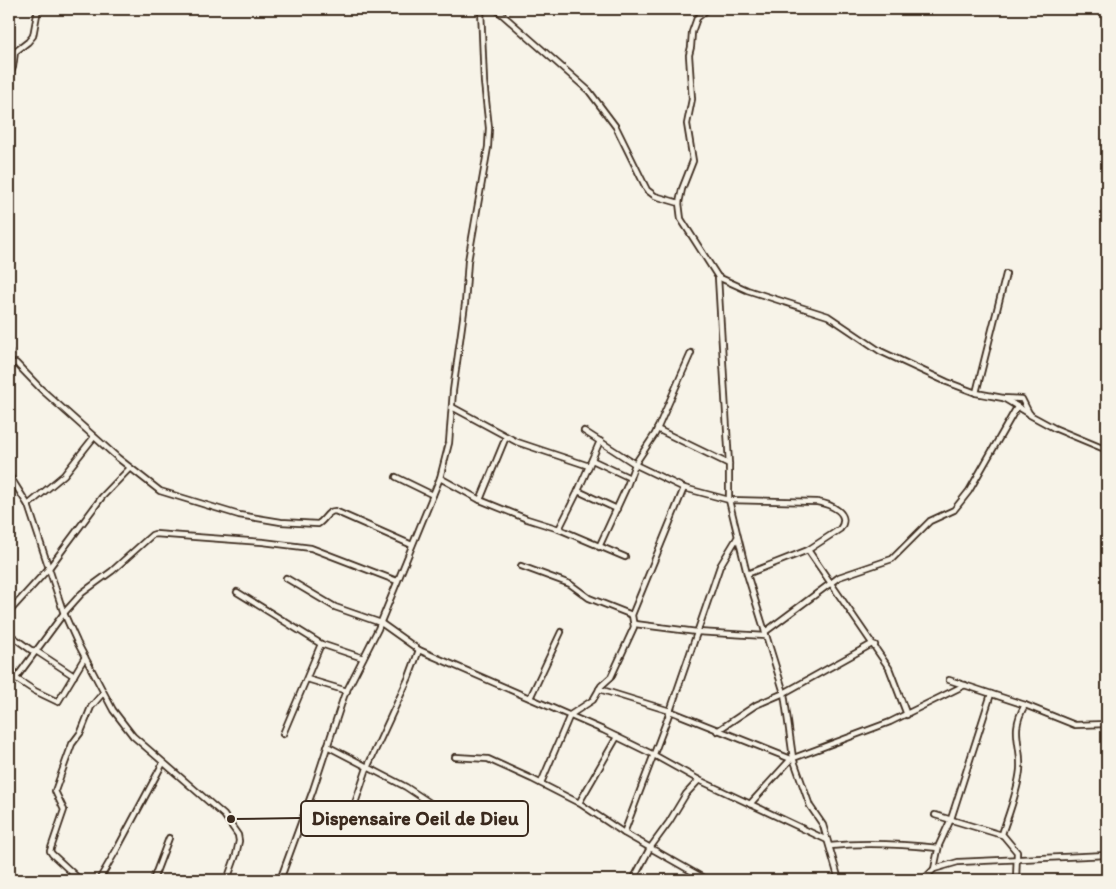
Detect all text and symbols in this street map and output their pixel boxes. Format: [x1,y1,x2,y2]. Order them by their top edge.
callout: Dispensaire Oeil de Dieu [301,801,528,836]
text: Dispensaire Oeil de Dieu [311,806,519,831]

